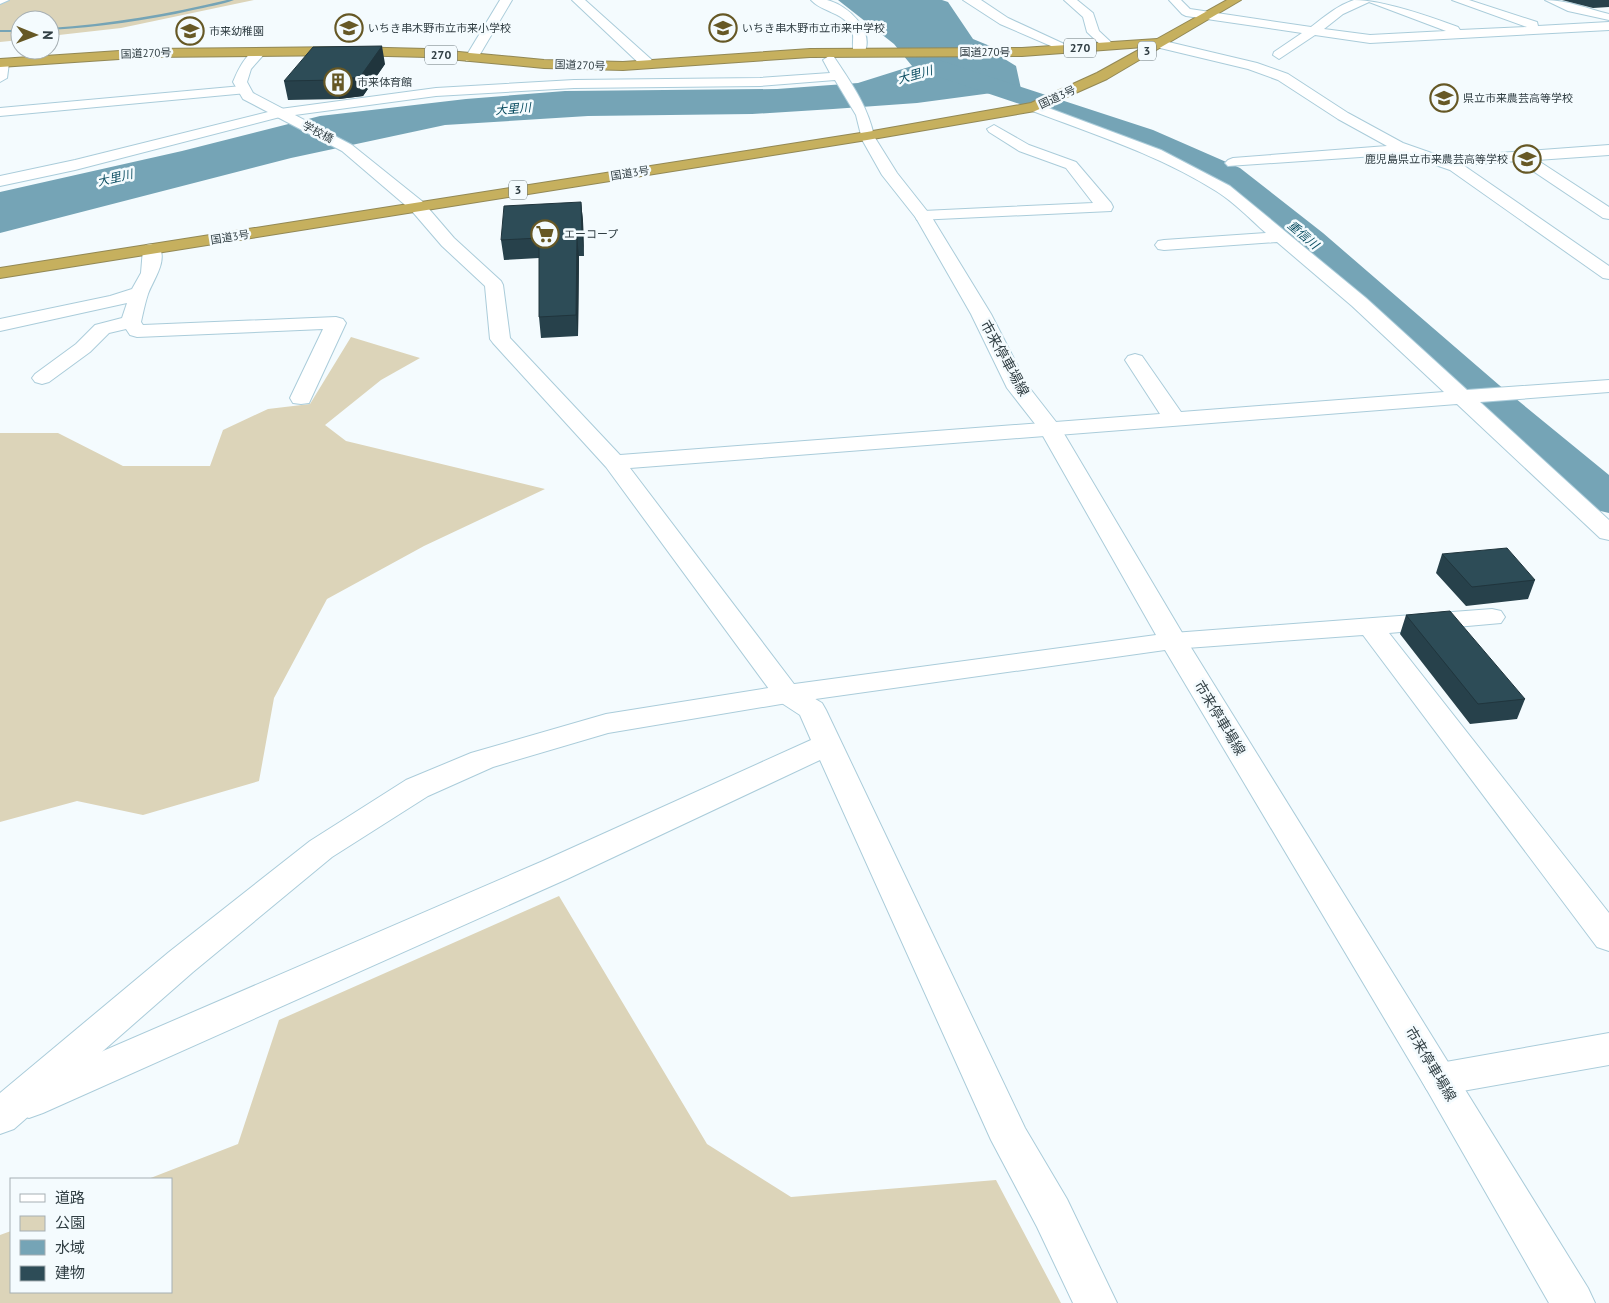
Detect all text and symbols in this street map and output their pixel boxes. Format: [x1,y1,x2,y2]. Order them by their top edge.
north arrow [10,10,60,60]
school or university icon: いちき串木野市立市来小学校 [334,13,364,43]
school or university icon: いちき串木野市立市来中学校 [708,13,738,43]
school or university icon: 市来幼稚園 [175,16,205,46]
place label: いちき串木野市立市来小学校 [368,21,511,35]
place label: いちき串木野市立市来中学校 [742,21,885,35]
place label: 市来幼稚園 [209,24,264,38]
text: N [39,30,57,40]
road number: 270 [1064,38,1096,58]
road number: 3 [1138,41,1156,60]
street label: 国道270号 [120,45,172,61]
street label: 国道270号 [960,45,1011,59]
road number: 270 [425,46,457,64]
street label: 国道270号 [554,57,606,73]
water label: 大里川 [895,62,936,87]
building icon: 市来体育館 [323,67,353,97]
place label: 市来体育館 [357,75,412,89]
street label: 国道3号 [1036,82,1078,112]
school or university icon: 県立市来農芸高等学校 [1429,83,1459,113]
place label: 県立市来農芸高等学校 [1463,91,1573,105]
water label: 大里川 [494,99,534,118]
street label: 学校橋 [300,118,336,146]
school or university icon: 鹿児島県立市来農芸高等学校 [1512,144,1542,174]
place label: 鹿児島県立市来農芸高等学校 [1365,152,1508,166]
street label: 国道3号 [610,163,650,183]
water label: 大里川 [96,166,136,189]
road number: 3 [509,180,527,200]
water label: 重信川 [1285,217,1323,253]
supermarket icon: エーコープ [530,219,560,249]
street label: 国道3号 [210,227,250,247]
place label: エーコープ [564,227,618,241]
street label: 市来停車場線 [977,317,1033,399]
street label: 市来停車場線 [1191,677,1249,759]
street label: 市来停車場線 [1402,1023,1460,1105]
legend [10,1178,172,1293]
text: 道路 [55,1188,85,1207]
text: 公園 [55,1213,85,1232]
text: 水域 [55,1238,85,1257]
text: 建物 [55,1263,85,1282]

